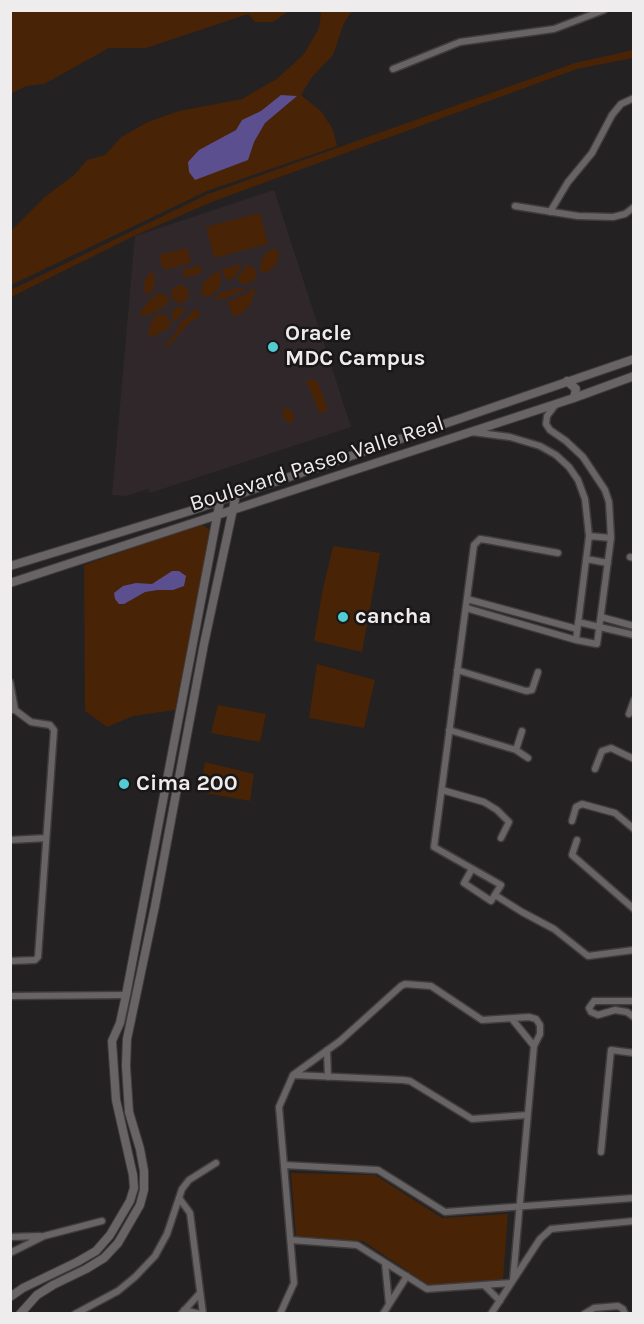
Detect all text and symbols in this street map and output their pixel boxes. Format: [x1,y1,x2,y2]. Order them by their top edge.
place label: Oracle MDC Campus [285,321,425,372]
marker: Oracle MDC Campus [266,340,280,354]
street label: Boulevard Paseo Valle Real [186,410,448,518]
place label: cancha [355,604,431,630]
marker: cancha [336,610,350,624]
place label: Cima 200 [136,771,238,797]
marker: Cima 200 [117,777,131,791]

